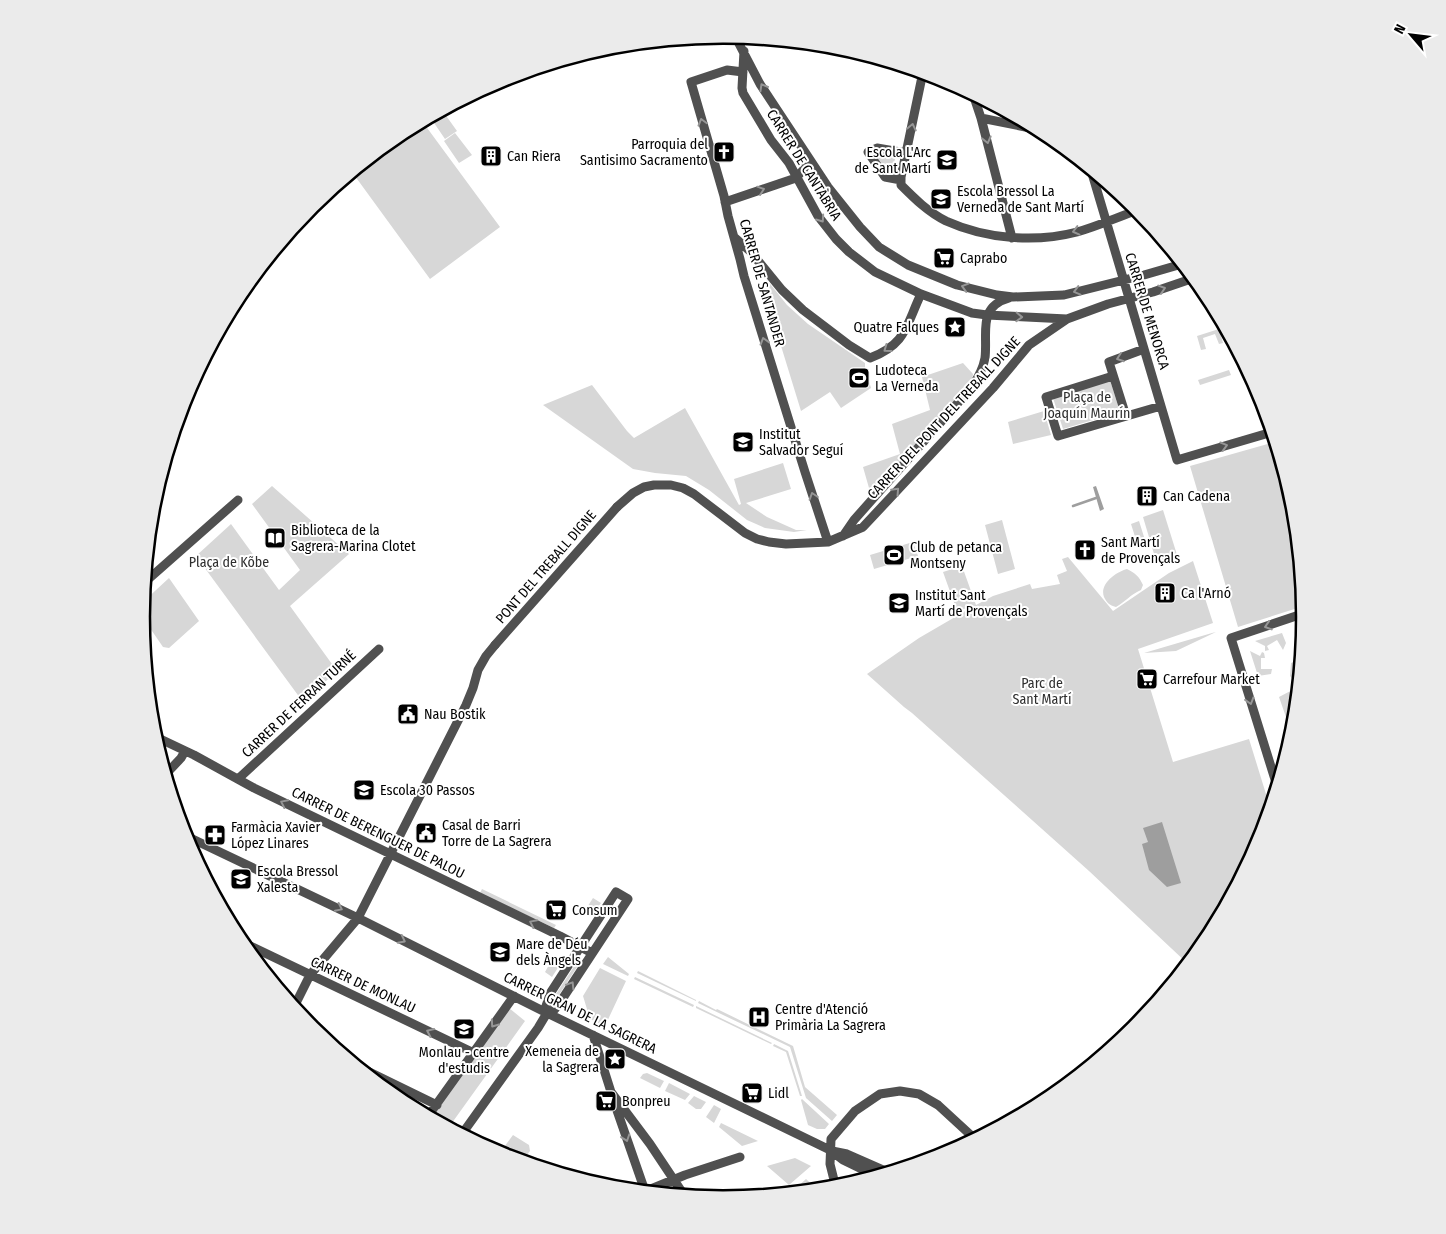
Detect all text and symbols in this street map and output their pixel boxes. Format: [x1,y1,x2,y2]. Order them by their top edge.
north arrow [1386,10,1436,60]
text: N [1390,21,1409,37]
one-way arrow [759,84,769,93]
street label: CARRER DE CANTÀBRIA [763,106,846,224]
one-way arrow [698,118,708,126]
one-way arrow [906,122,916,131]
place label: Parroquia del Santisimo Sacramento [580,136,708,169]
one-way arrow [981,136,992,145]
church icon: Parroquia del Santisimo Sacramento [712,140,736,164]
building icon: Can Riera [479,144,503,168]
place label: Escola L'Arc de Sant Martí [854,144,931,177]
place label: Can Riera [507,148,561,165]
school or university icon: Escola L'Arc de Sant Martí [935,148,959,172]
place label: Escola Bressol La Verneda de Sant Martí [957,183,1085,216]
one-way arrow [756,186,765,196]
school or university icon: Escola Bressol La Verneda de Sant Martí [929,187,953,211]
one-way arrow [815,213,824,223]
street label: CARRER DE SANTANDER [736,217,788,349]
one-way arrow [1071,225,1080,236]
supermarket icon: Caprabo [932,246,956,270]
place label: Caprabo [960,250,1007,267]
street label: CARRER DE MENORCA [1121,251,1173,372]
one-way arrow [962,282,970,292]
one-way arrow [1072,285,1081,296]
one-way arrow [1157,285,1165,295]
one-way arrow [1016,311,1024,322]
place icon: Quatre Falques [943,315,967,339]
place label: Quatre Falques [853,319,939,336]
street label: CARRER DEL PONT DEL TREBALL DIGNE [864,333,1024,503]
one-way arrow [760,338,770,346]
one-way arrow [883,343,893,352]
one-way arrow [1116,352,1125,362]
place label: Ludoteca La Verneda [875,362,939,395]
sports icon: Ludoteca La Verneda [847,366,871,390]
park label: Plaça de Joaquín Maurín [1044,389,1130,422]
place label: Institut Salvador Seguí [759,426,844,459]
school or university icon: Institut Salvador Seguí [731,430,755,454]
one-way arrow [1220,441,1228,451]
building icon: Can Cadena [1135,484,1159,508]
one-way arrow [890,488,899,497]
place label: Can Cadena [1163,488,1230,505]
one-way arrow [809,492,819,501]
street label: PONT DEL TREBALL DIGNE [492,506,600,627]
place label: Biblioteca de la Sagrera-Marina Clotet [291,522,416,555]
library icon: Biblioteca de la Sagrera-Marina Clotet [263,526,287,550]
place label: Sant Martí de Provençals [1101,534,1180,567]
church icon: Sant Martí de Provençals [1073,538,1097,562]
place label: Club de petanca Montseny [910,539,1002,572]
sports icon: Club de petanca Montseny [882,543,906,567]
park label: Plaça de Kõbe [189,554,269,571]
building icon: Ca l'Arnó [1153,581,1177,605]
place label: Ca l'Arnó [1181,585,1231,602]
place label: Institut Sant Martí de Provençals [915,587,1027,620]
school or university icon: Institut Sant Martí de Provençals [887,591,911,615]
one-way arrow [1264,620,1272,630]
street label: CARRER DE FERRAN TURNÉ [238,646,360,761]
supermarket icon: Carrefour Market [1135,667,1159,691]
place label: Carrefour Market [1163,671,1260,688]
park label: Parc de Sant Martí [1013,675,1072,708]
one-way arrow [1245,696,1255,705]
public building icon: Nau Bostik [396,702,420,726]
place label: Nau Bostik [424,706,486,723]
school or university icon: Escola 30 Passos [352,778,376,802]
place label: Escola 30 Passos [380,782,475,799]
street label: CARRER DE BERENGUER DE PALOU [289,784,467,882]
one-way arrow [280,798,289,809]
place label: Casal de Barri Torre de La Sagrera [442,817,552,850]
place label: Farmàcia Xavier López Linares [231,819,320,852]
public building icon: Casal de Barri Torre de La Sagrera [414,821,438,845]
pharmacy icon: Farmàcia Xavier López Linares [203,823,227,847]
place label: Escola Bressol Xalesta [257,863,339,896]
school or university icon: Escola Bressol Xalesta [229,867,253,891]
supermarket icon: Consum [544,898,568,922]
one-way arrow [333,902,342,912]
place label: Consum [572,902,618,919]
one-way arrow [529,919,538,929]
one-way arrow [397,933,406,944]
place label: Mare de Déu dels Àngels [516,936,588,969]
school or university icon: Mare de Déu dels Àngels [488,940,512,964]
street label: CARRER DE MONLAU [308,953,418,1017]
street label: CARRER GRAN DE LA SAGRERA [501,968,660,1058]
one-way arrow [565,981,574,990]
place label: Centre d'Atenció Primària La Sagrera [775,1001,886,1034]
hospital icon: Centre d'Atenció Primària La Sagrera [747,1005,771,1029]
school or university icon: Monlau - centre d'estudis [452,1017,476,1041]
one-way arrow [491,1018,500,1028]
one-way arrow [426,1027,435,1038]
place label: Xemeneia de la Sagrera [525,1043,599,1076]
place label: Monlau - centre d'estudis [419,1044,509,1077]
place icon: Xemeneia de la Sagrera [603,1047,627,1071]
supermarket icon: Lidl [740,1081,764,1105]
place label: Lidl [768,1085,789,1102]
supermarket icon: Bonpreu [594,1089,618,1113]
place label: Bonpreu [622,1093,671,1110]
one-way arrow [620,1133,630,1142]

